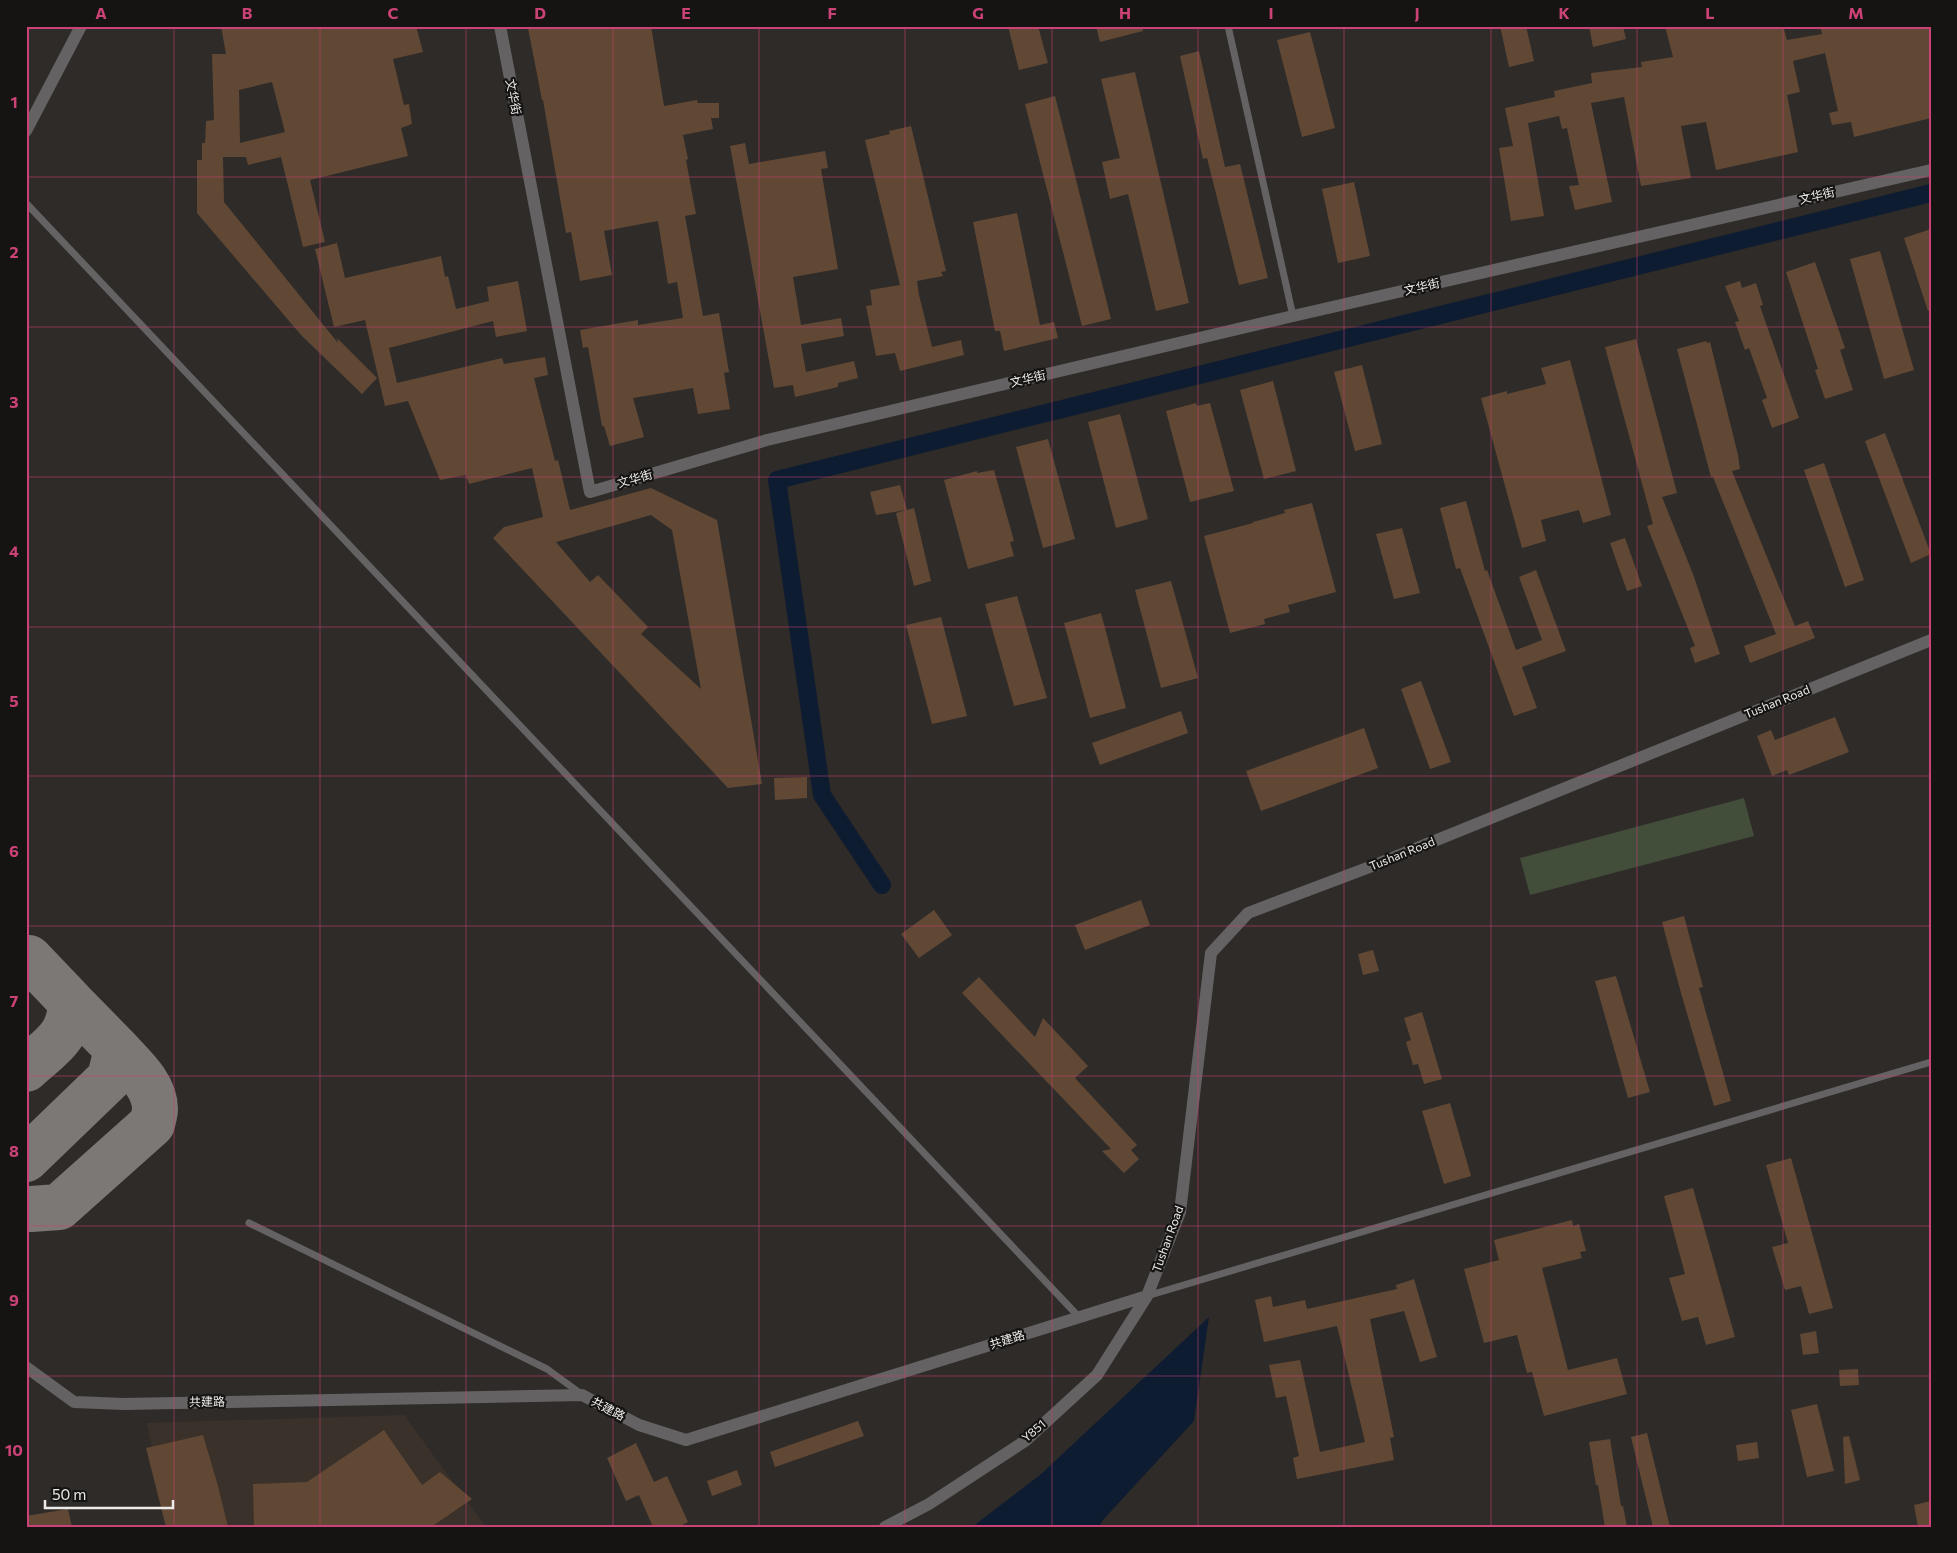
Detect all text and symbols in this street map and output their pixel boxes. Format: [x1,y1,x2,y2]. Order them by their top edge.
text: A [95,3,107,22]
text: B [242,3,253,22]
text: C [388,3,399,22]
text: D [534,3,546,22]
text: E [681,3,691,22]
text: F [827,3,837,22]
text: G [972,3,984,22]
text: H [1119,3,1131,22]
text: I [1268,3,1274,22]
text: J [1414,3,1420,22]
text: K [1558,3,1570,22]
text: L [1705,3,1715,22]
text: M [1848,3,1864,22]
street label: 文华街 [504,78,524,116]
text: 1 [10,92,18,111]
street label: 文华街 [1798,184,1836,206]
text: 2 [9,242,19,261]
street label: 文华街 [1403,275,1441,297]
street label: 文华街 [1009,367,1047,389]
text: 3 [9,392,19,411]
street label: 文华街 [615,466,654,490]
text: 4 [9,541,19,560]
street label: Tushan Road [1742,682,1811,721]
text: 5 [9,691,19,710]
street label: Tushan Road [1367,834,1436,873]
text: 6 [9,841,19,860]
text: 7 [10,991,19,1010]
text: 8 [9,1141,19,1160]
street label: Tushan Road [1149,1204,1185,1274]
text: 9 [9,1290,19,1309]
street label: 共建路 [987,1327,1026,1351]
street label: 共建路 [589,1393,628,1423]
street label: 共建路 [189,1394,225,1408]
street label: Y851 [1019,1416,1048,1444]
text: 10 [5,1440,23,1459]
scale bar [45,1478,172,1510]
text: 50 m [52,1485,86,1503]

